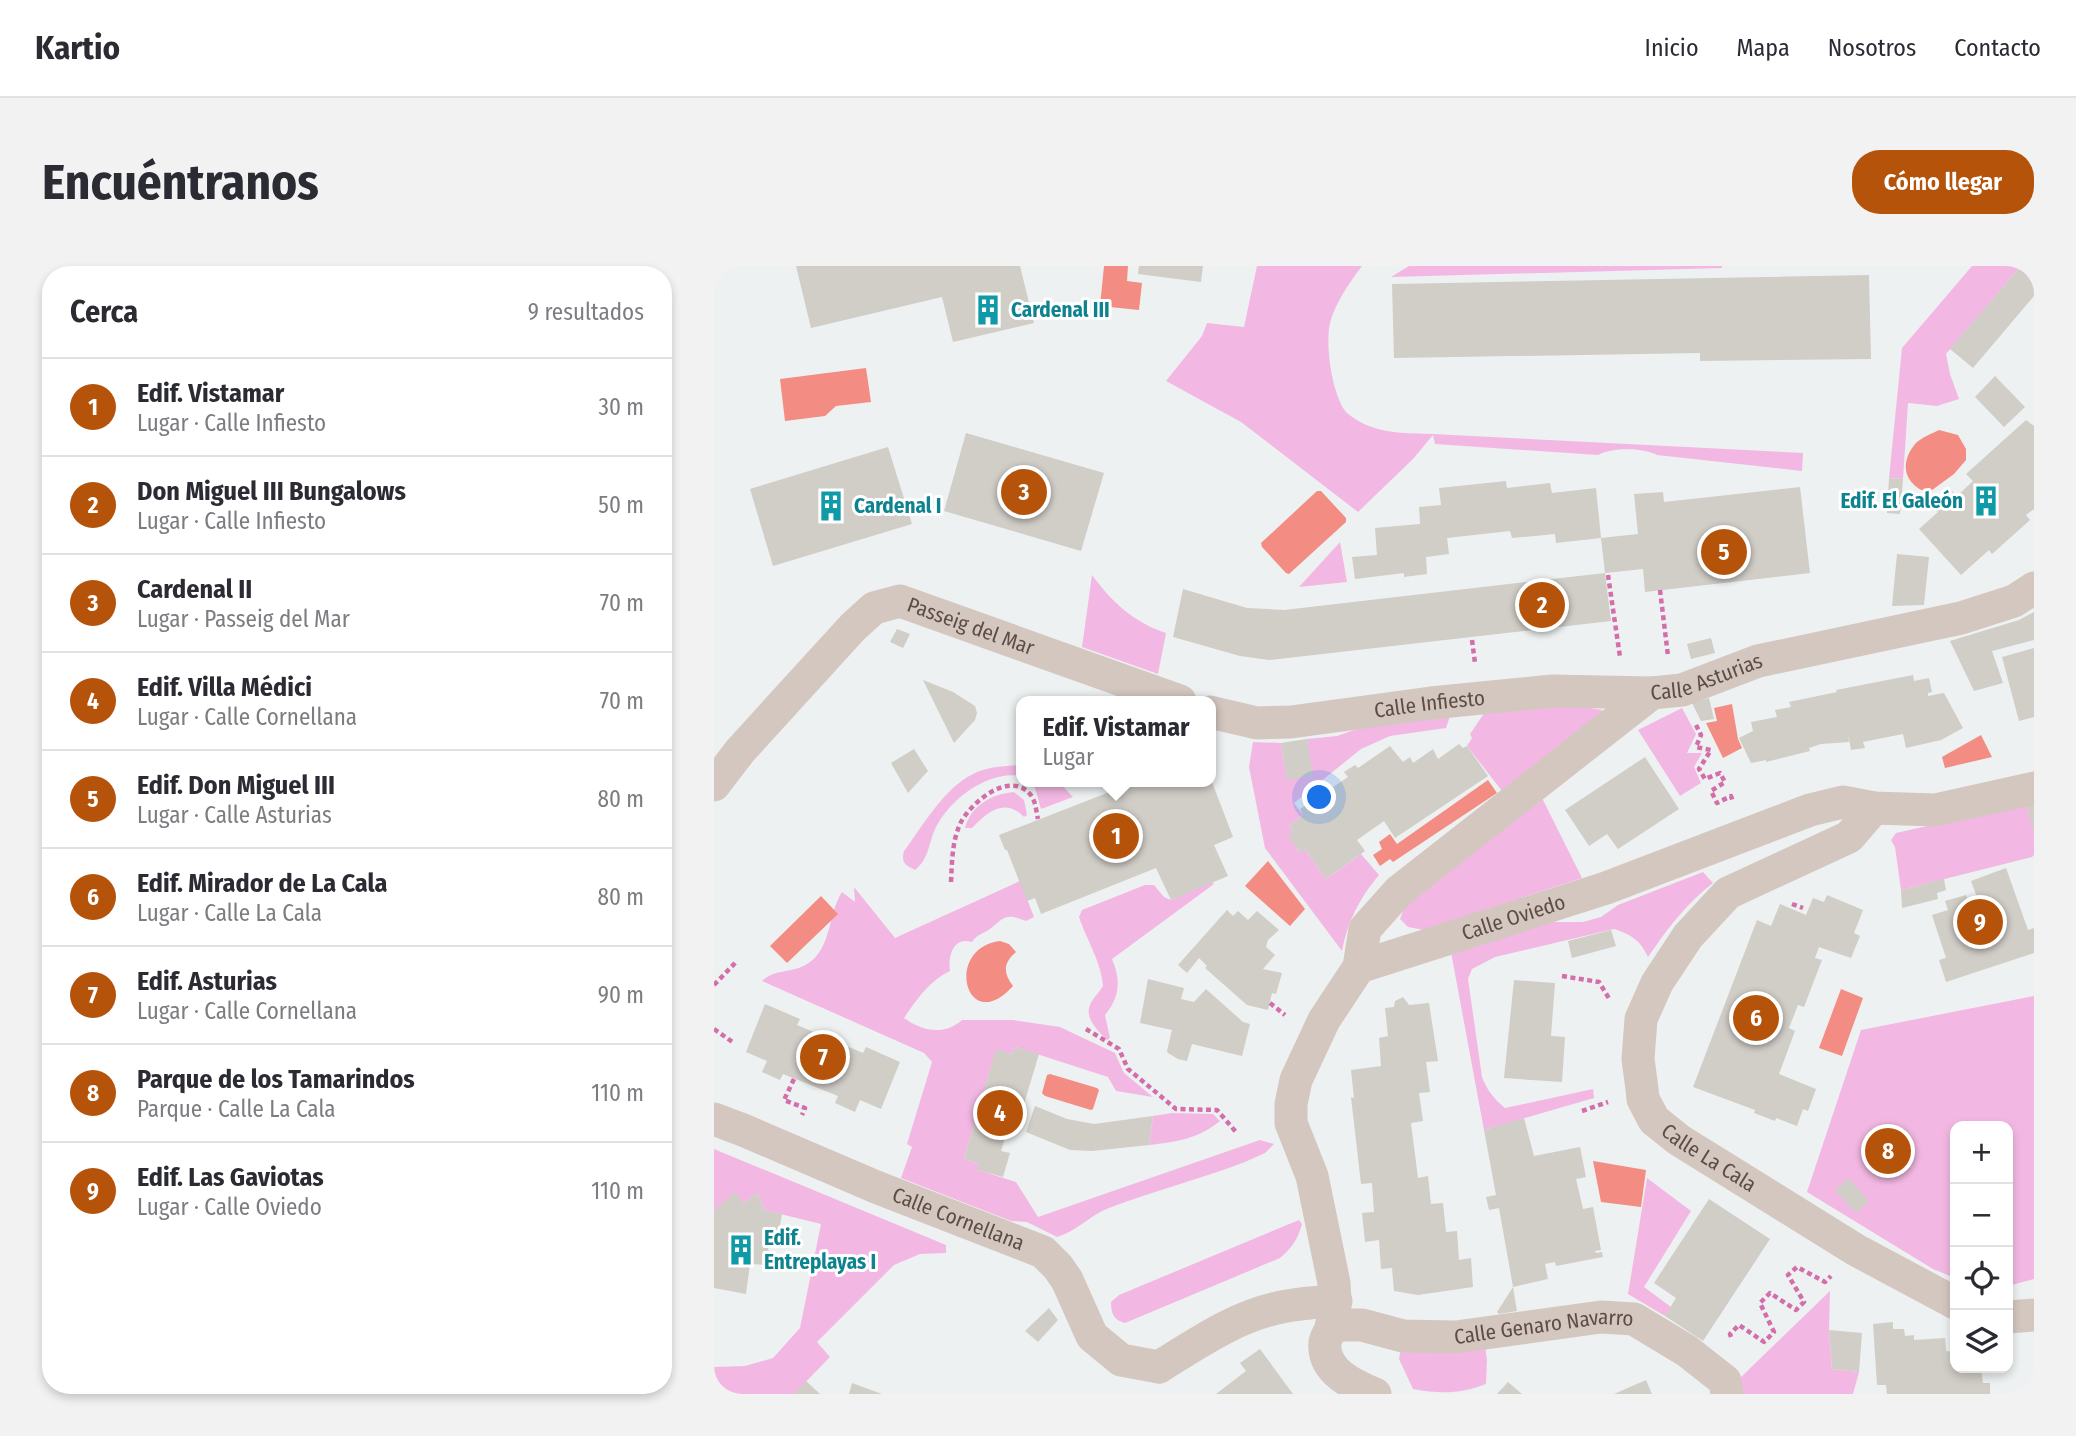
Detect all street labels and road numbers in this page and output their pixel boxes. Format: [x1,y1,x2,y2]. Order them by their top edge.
street label: Passeig del Mar [904,592,1038,661]
street label: Calle Asturias [1649,648,1766,706]
street label: Calle Infiesto [1373,685,1486,724]
street label: Calle Oviedo [1458,889,1569,946]
street label: Calle La Cala [1656,1118,1761,1198]
street label: Calle Cornellana [888,1182,1028,1256]
street label: Calle Genaro Navarro [1452,1304,1634,1350]

